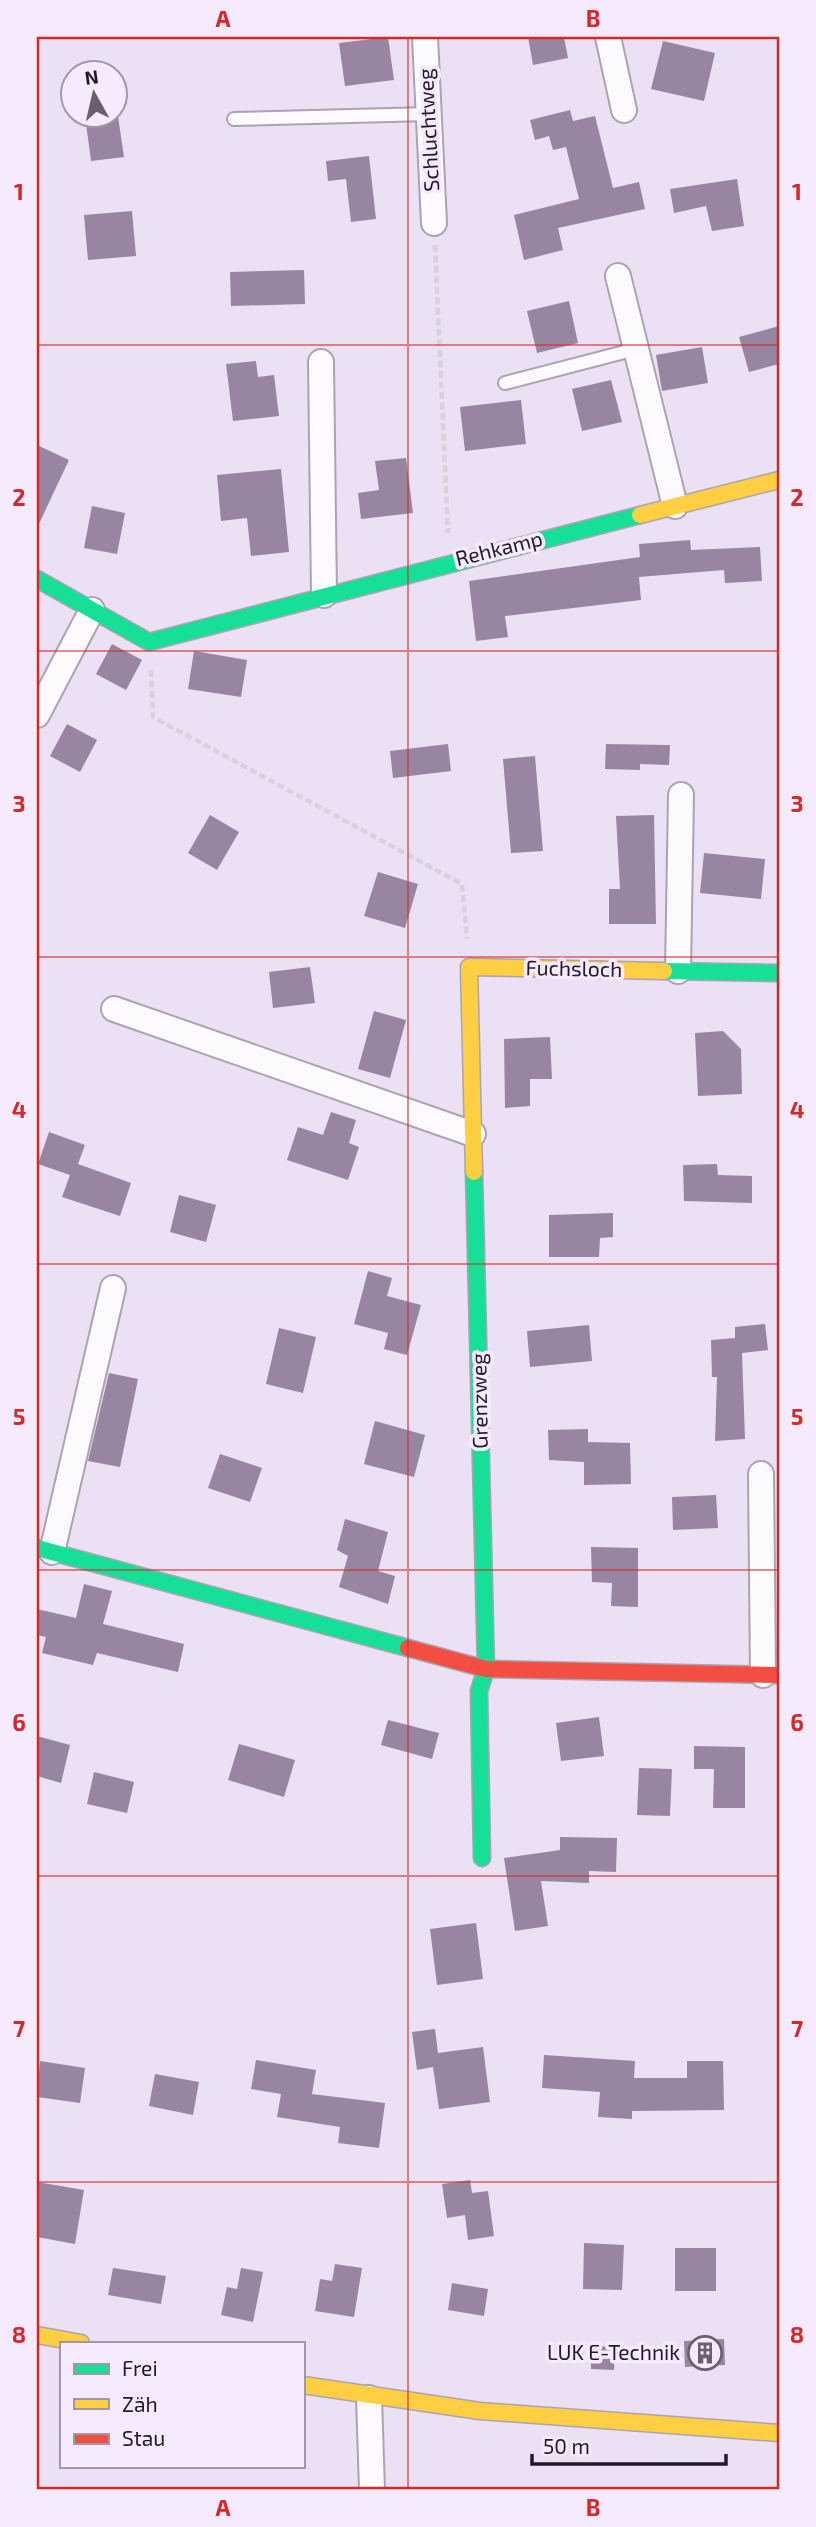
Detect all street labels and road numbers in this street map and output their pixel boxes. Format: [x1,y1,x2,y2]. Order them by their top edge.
street label: Schluchtweg [412,68,443,192]
street label: Rehkamp [452,525,545,570]
street label: Fuchsloch [525,954,623,981]
street label: Grenzweg [465,1353,492,1449]

